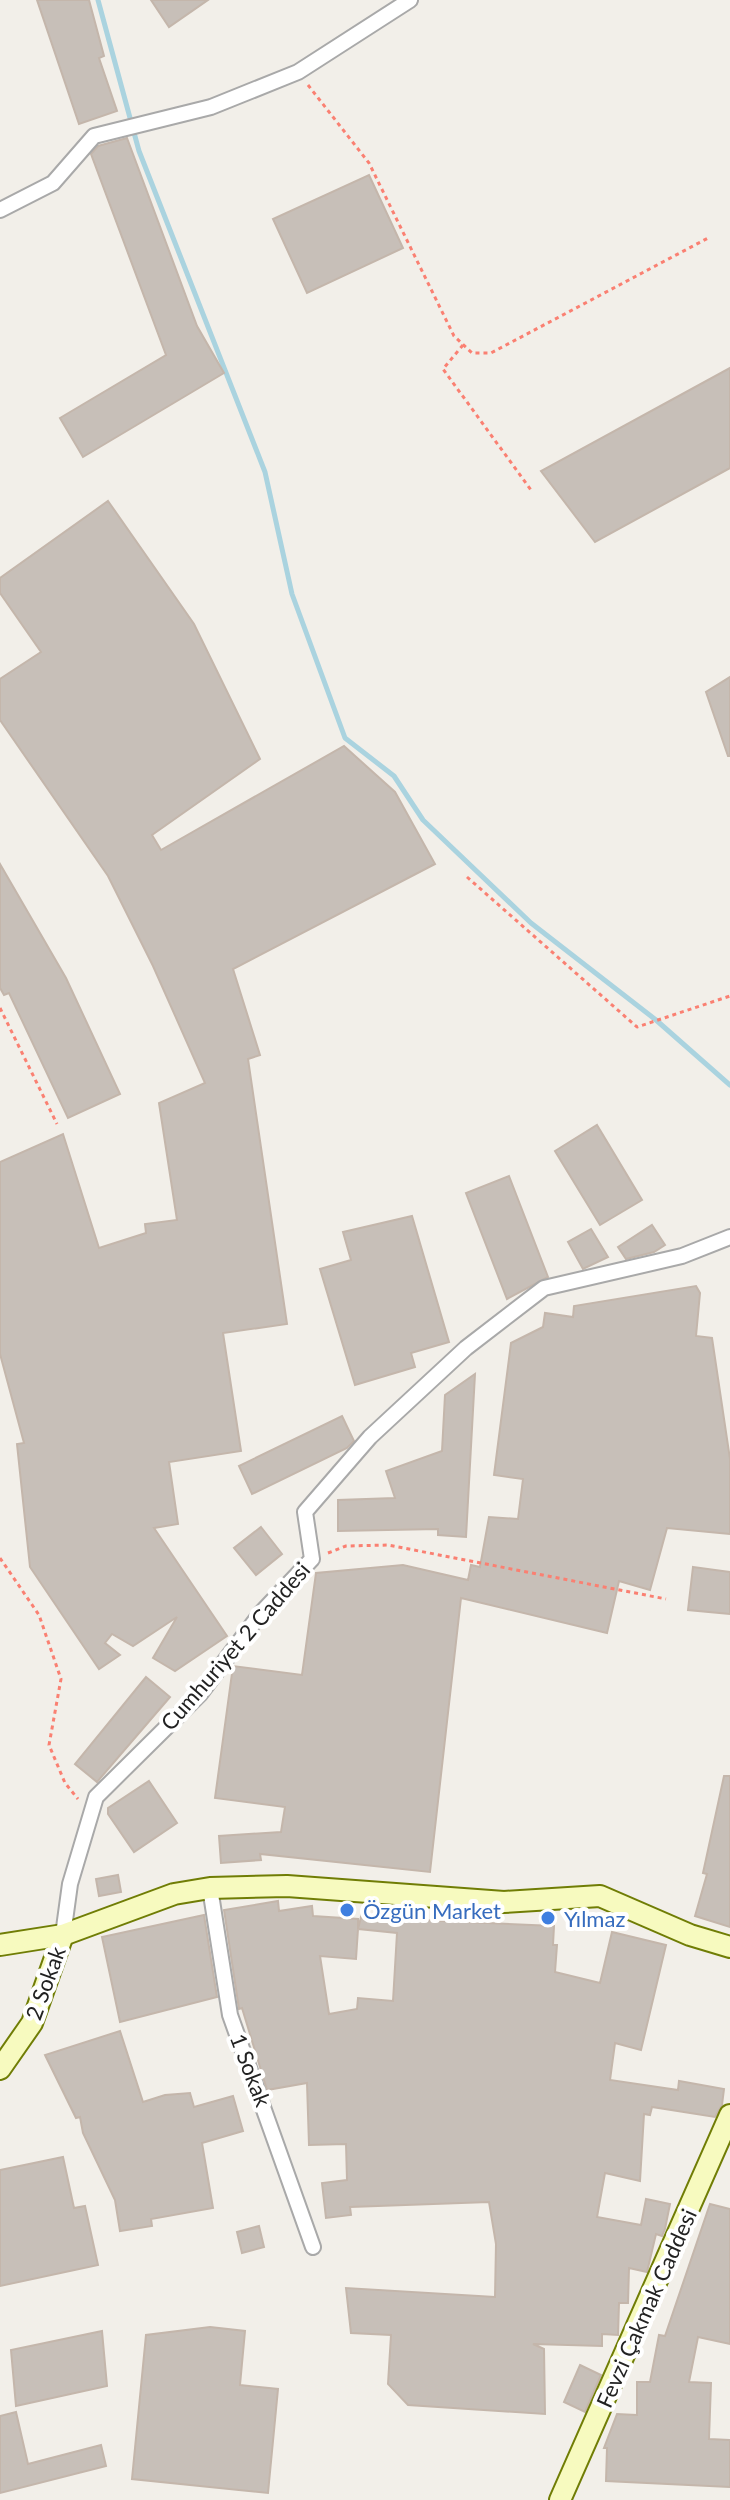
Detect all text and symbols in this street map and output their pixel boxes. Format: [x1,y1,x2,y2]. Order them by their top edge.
street label: Cumhuriyet 2 Caddesi [155,1556,315,1736]
place label: Özgün Market [363,1897,501,1924]
marker: Özgün Market [338,1901,356,1919]
place label: Yılmaz [564,1905,625,1932]
marker: Yılmaz [539,1909,557,1927]
street label: 2 Sokak [19,1942,71,2023]
street label: 1 Sokak [225,2030,278,2111]
street label: Fevzi Çakmak Caddesi [590,2205,702,2411]

